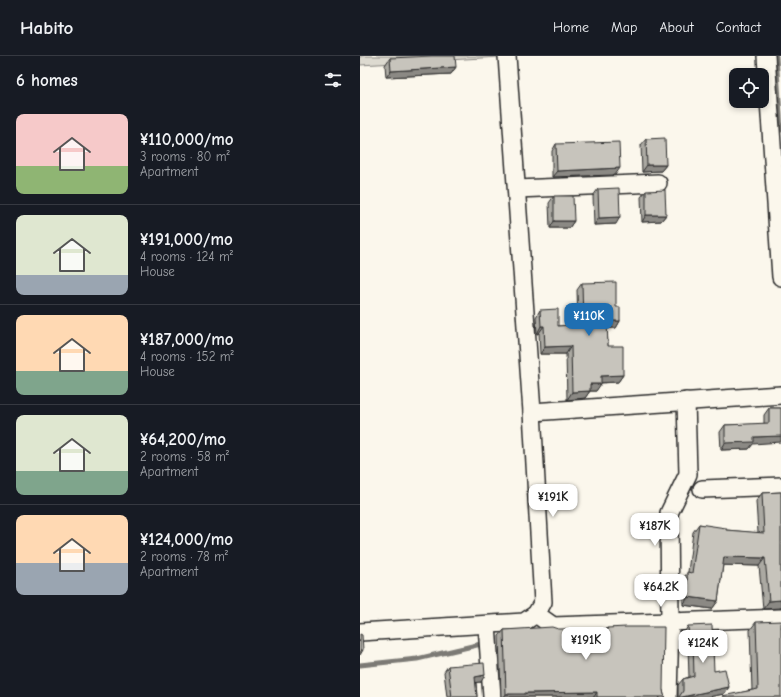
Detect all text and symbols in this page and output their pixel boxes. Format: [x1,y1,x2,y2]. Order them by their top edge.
text: Habito [20,17,73,39]
text: Home [553,19,589,36]
text: Map [611,19,637,36]
text: About [659,19,694,36]
text: Contact [716,19,761,36]
map controls [729,68,769,108]
button: locate [729,68,769,108]
icon: filters [322,69,344,91]
text: 6 homes [16,71,78,90]
icon: home [48,130,96,178]
text: ¥110,000/mo [140,130,234,149]
text: 3 rooms · 80 m² [140,149,230,164]
text: Apartment [140,164,198,179]
text: ¥191,000/mo [140,230,233,249]
icon: home [48,231,96,279]
text: 4 rooms · 124 m² [140,249,233,264]
text: House [140,264,175,279]
pin: ¥110K [561,303,617,337]
text: ¥110K [573,308,605,323]
text: ¥187,000/mo [140,330,234,349]
icon: home [48,331,96,379]
text: 4 rooms · 152 m² [140,349,234,364]
text: House [140,364,175,379]
text: ¥64,200/mo [140,430,226,449]
icon: home [48,431,96,479]
text: 2 rooms · 58 m² [140,449,229,464]
text: Apartment [140,464,198,479]
pin: ¥191K [525,484,581,518]
text: ¥191K [538,489,568,504]
pin: ¥187K [627,513,683,547]
text: ¥187K [639,518,671,533]
text: ¥124,000/mo [140,530,233,549]
icon: home [48,531,96,579]
text: 2 rooms · 78 m² [140,549,228,564]
text: Apartment [140,564,198,579]
pin: ¥64.2K [628,574,694,608]
text: ¥64.2K [643,579,679,594]
pin: ¥191K [558,627,614,661]
pin: ¥124K [675,630,731,664]
text: ¥191K [571,632,601,647]
text: ¥124K [687,635,719,650]

